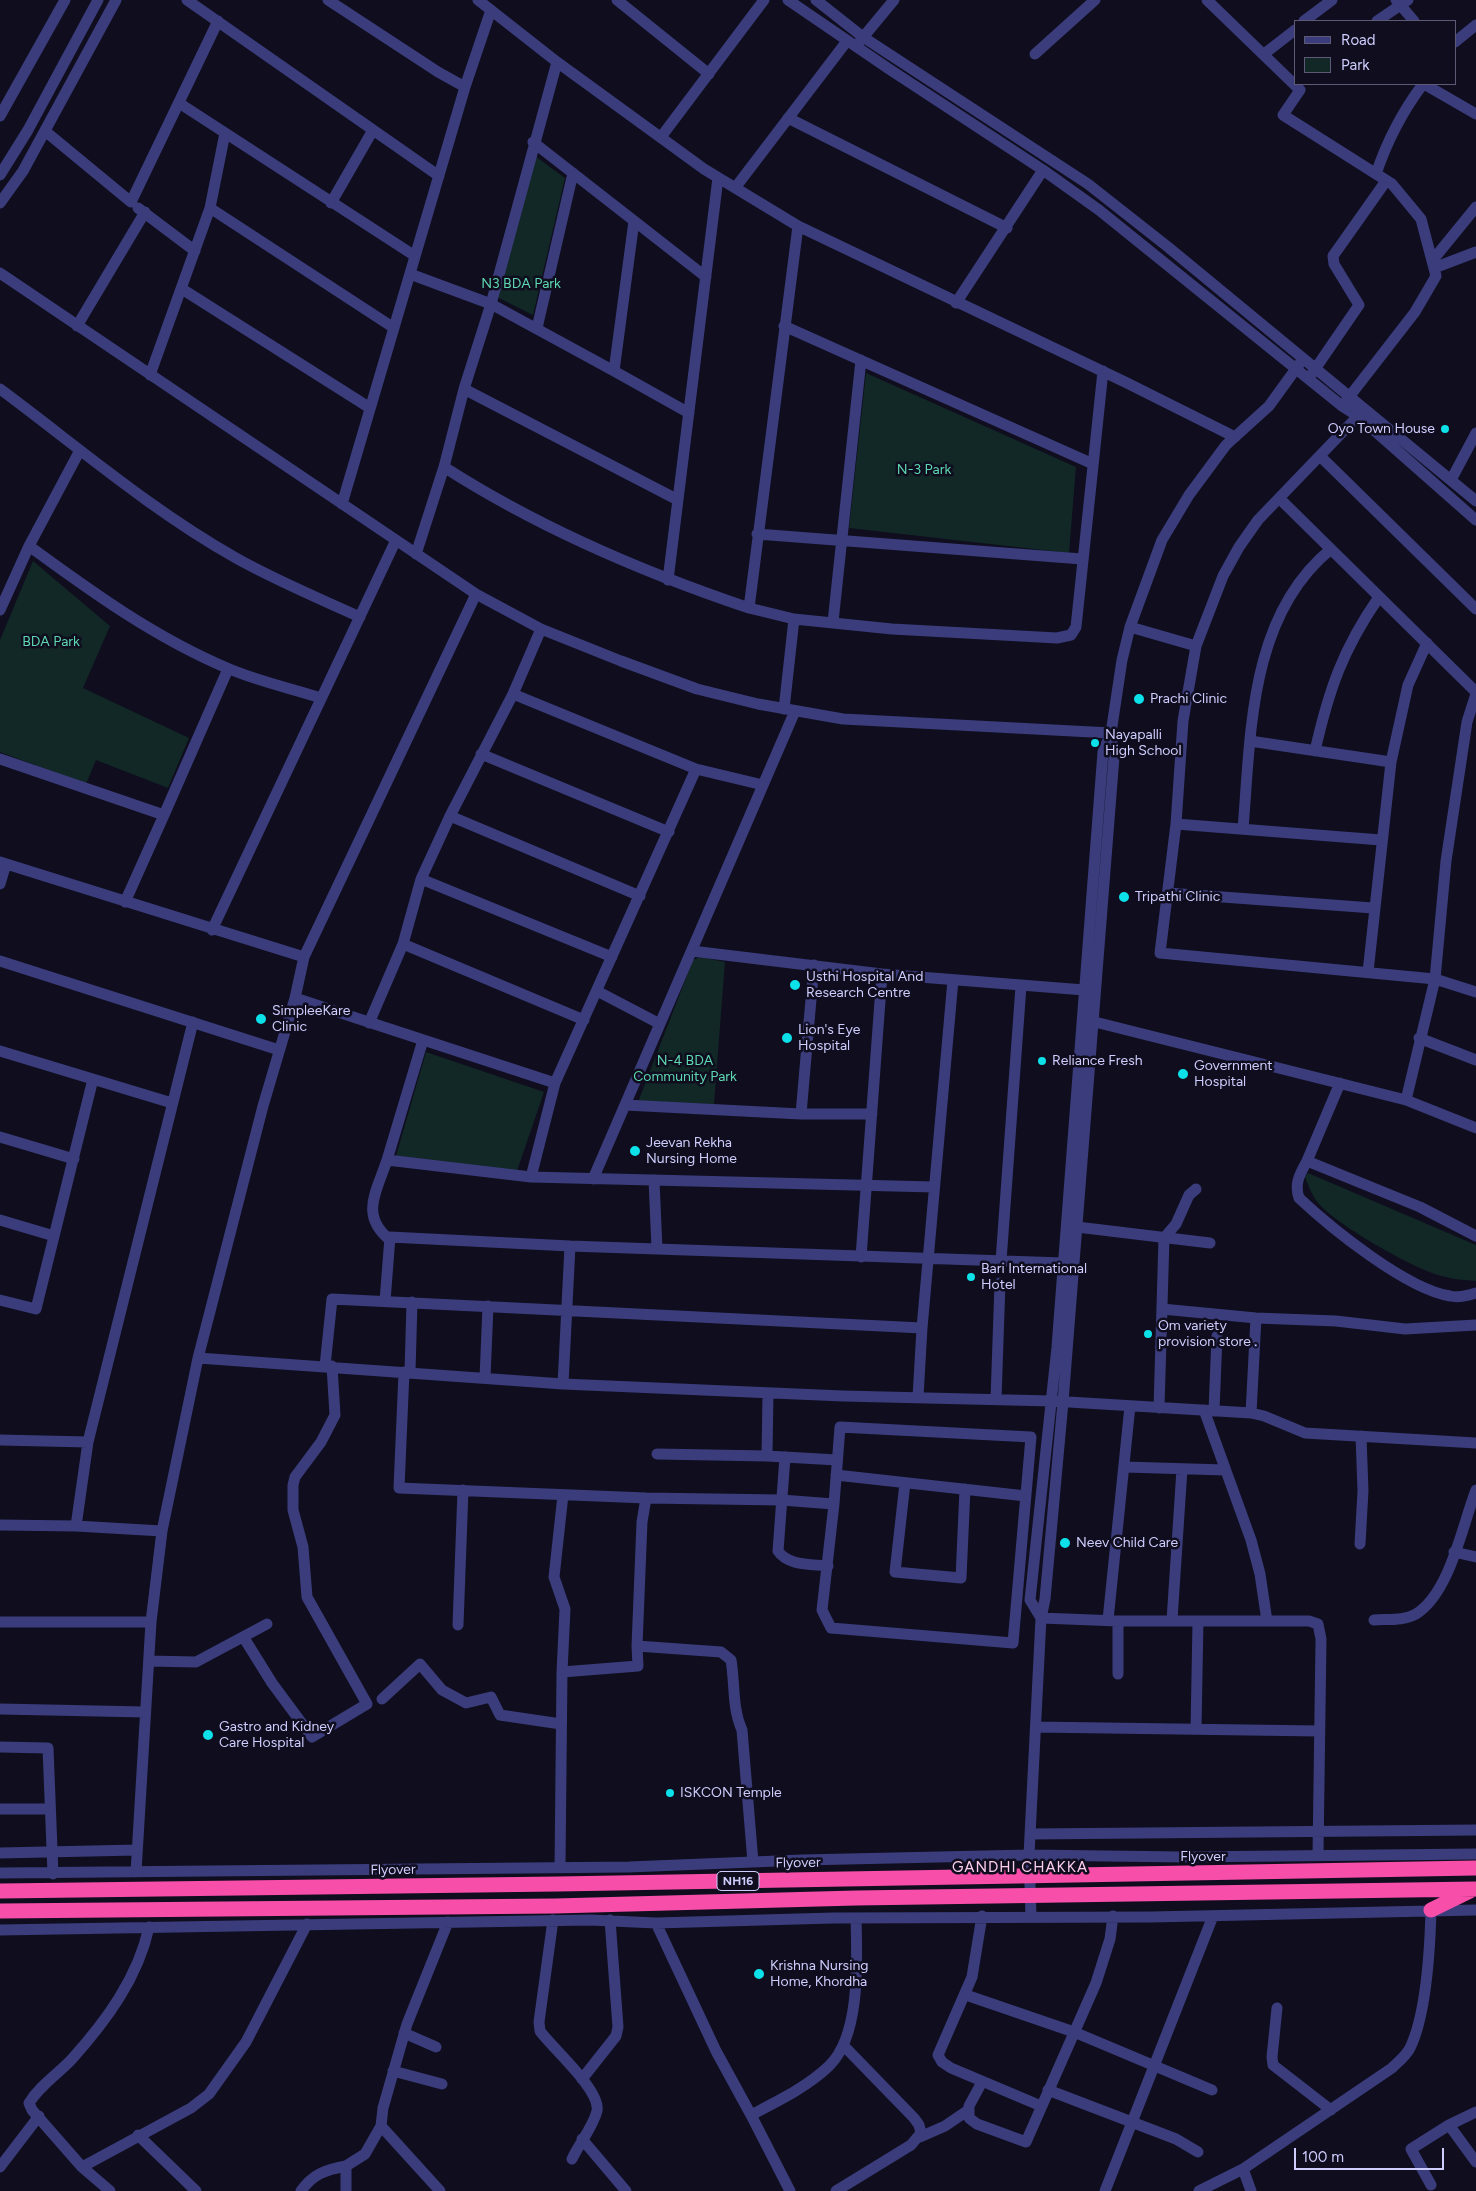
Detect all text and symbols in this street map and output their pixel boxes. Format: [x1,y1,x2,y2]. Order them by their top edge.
legend [1294,20,1456,85]
text: Road [1341,31,1376,49]
text: Park [1341,56,1370,74]
park label: N3 BDA Park [481,276,561,292]
place label: Oyo Town House [1328,421,1435,437]
marker: Oyo Town House [1439,423,1451,435]
park label: N-3 Park [897,462,951,478]
park label: BDA Park [22,634,80,650]
place label: Prachi Clinic [1150,691,1227,707]
marker: Prachi Clinic [1132,692,1146,706]
place label: Nayapalli High School [1105,727,1182,760]
marker: Nayapalli High School [1089,737,1101,749]
place label: Tripathi Clinic [1135,889,1220,905]
marker: Tripathi Clinic [1117,890,1131,904]
place label: Usthi Hospital And Research Centre [806,969,923,1002]
marker: Usthi Hospital And Research Centre [788,978,802,992]
place label: SimpleeKare Clinic [272,1003,350,1036]
marker: SimpleeKare Clinic [254,1012,268,1026]
place label: Lion's Eye Hospital [798,1022,860,1054]
marker: Lion's Eye Hospital [780,1031,794,1045]
park label: N-4 BDA Community Park [633,1053,737,1086]
place label: Reliance Fresh [1052,1053,1143,1069]
marker: Reliance Fresh [1036,1055,1048,1067]
place label: Government Hospital [1194,1058,1273,1090]
marker: Government Hospital [1176,1067,1190,1081]
place label: Jeevan Rekha Nursing Home [646,1135,737,1168]
marker: Jeevan Rekha Nursing Home [628,1144,642,1158]
place label: Bari International Hotel [981,1261,1087,1294]
marker: Bari International Hotel [965,1271,977,1283]
place label: Om variety provision store . [1158,1318,1257,1350]
marker: Om variety provision store . [1142,1328,1154,1340]
place label: Neev Child Care [1076,1535,1178,1551]
marker: Neev Child Care [1058,1536,1072,1550]
place label: Gastro and Kidney Care Hospital [219,1719,334,1751]
marker: Gastro and Kidney Care Hospital [201,1728,215,1742]
place label: ISKCON Temple [680,1785,782,1801]
marker: ISKCON Temple [664,1787,676,1799]
street label: Flyover [1180,1849,1226,1865]
street label: Flyover [775,1854,821,1872]
district label: GANDHI CHAKKA [950,1859,1090,1877]
street label: Flyover [370,1861,416,1879]
road number: NH16 [717,1872,759,1890]
place label: Krishna Nursing Home, Khordha [770,1958,868,1990]
marker: Krishna Nursing Home, Khordha [752,1967,766,1981]
scale bar [1296,2138,1446,2170]
text: 100 m [1302,2148,1344,2166]

